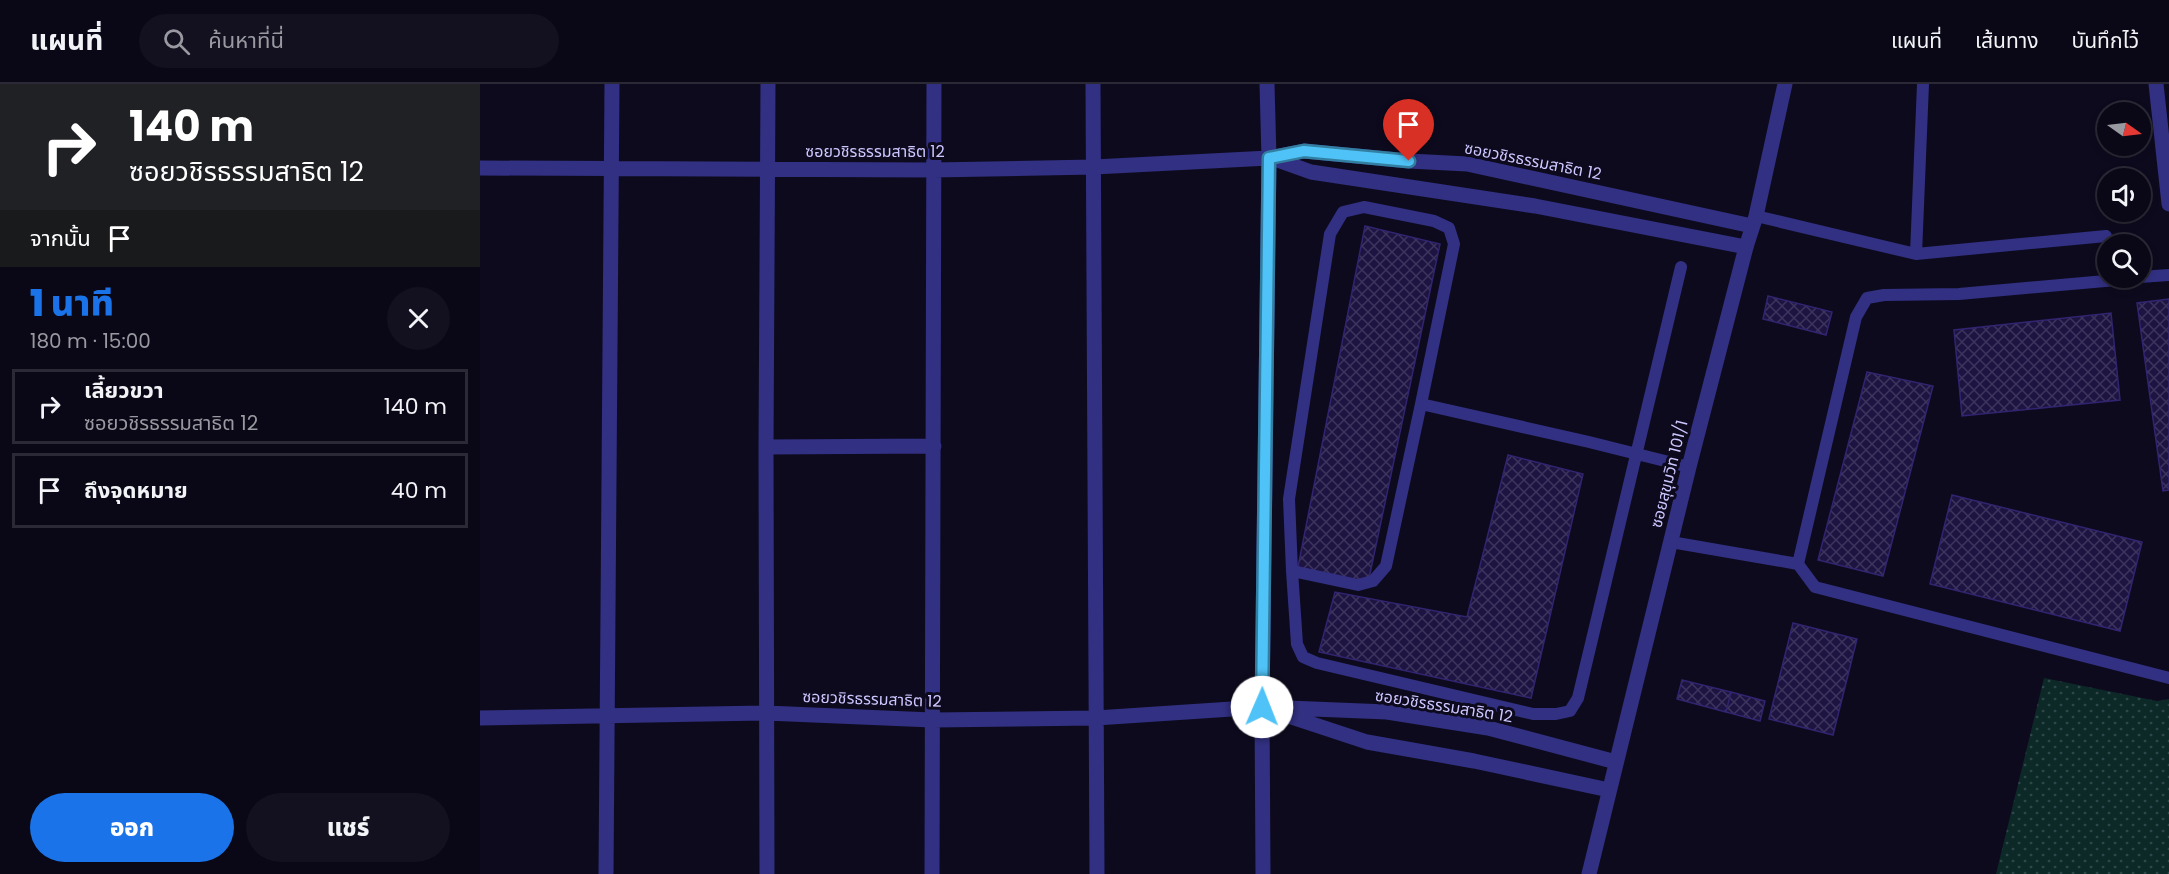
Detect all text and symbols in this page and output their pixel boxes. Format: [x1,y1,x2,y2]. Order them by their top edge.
search box [139,14,559,68]
text: แผนที่ [30,21,103,60]
icon: search [160,25,193,58]
text: ค้นหาที่นี่ [208,25,284,56]
text: แผนที่ [1891,26,1942,55]
text: เส้นทาง [1975,26,2039,55]
text: บันทึกไว้ [2072,26,2139,55]
text: 140 m [129,97,254,156]
pin [1383,99,1434,161]
north arrow [2097,102,2151,156]
map controls [2097,102,2151,288]
icon: right [30,108,108,186]
icon: arrive [1392,108,1425,141]
street label: ซอยวชิรธรรมสาธิต 12 [1462,136,1604,186]
street label: ซอยวชิรธรรมสาธิต 12 [805,140,945,163]
text: ซอยวชิรธรรมสาธิต 12 [129,153,364,190]
button: sound [2097,168,2151,222]
icon: arrive [103,222,136,255]
text: จากนั้น [30,223,91,254]
button: search [2097,234,2151,288]
text: 1 นาที [30,278,114,329]
button: close [387,287,450,350]
text: 180 m · 15:00 [30,327,151,355]
text: เลี้ยวขวา [84,375,164,406]
icon: right [33,390,66,423]
text: 140 m [384,391,447,422]
text: ซอยวชิรธรรมสาธิต 12 [84,409,258,437]
street label: ซอยสุขุมวิท 101/1 [1645,418,1693,530]
icon: arrive [33,474,66,507]
text: ถึงจุดหมาย [84,475,188,506]
text: 40 m [391,475,447,506]
position arrow [1230,675,1294,739]
street label: ซอยวชิรธรรมสาธิต 12 [1373,684,1515,728]
street label: ซอยวชิรธรรมสาธิต 12 [802,685,942,713]
button: ออก [30,793,234,862]
button: แชร์ [246,793,450,862]

